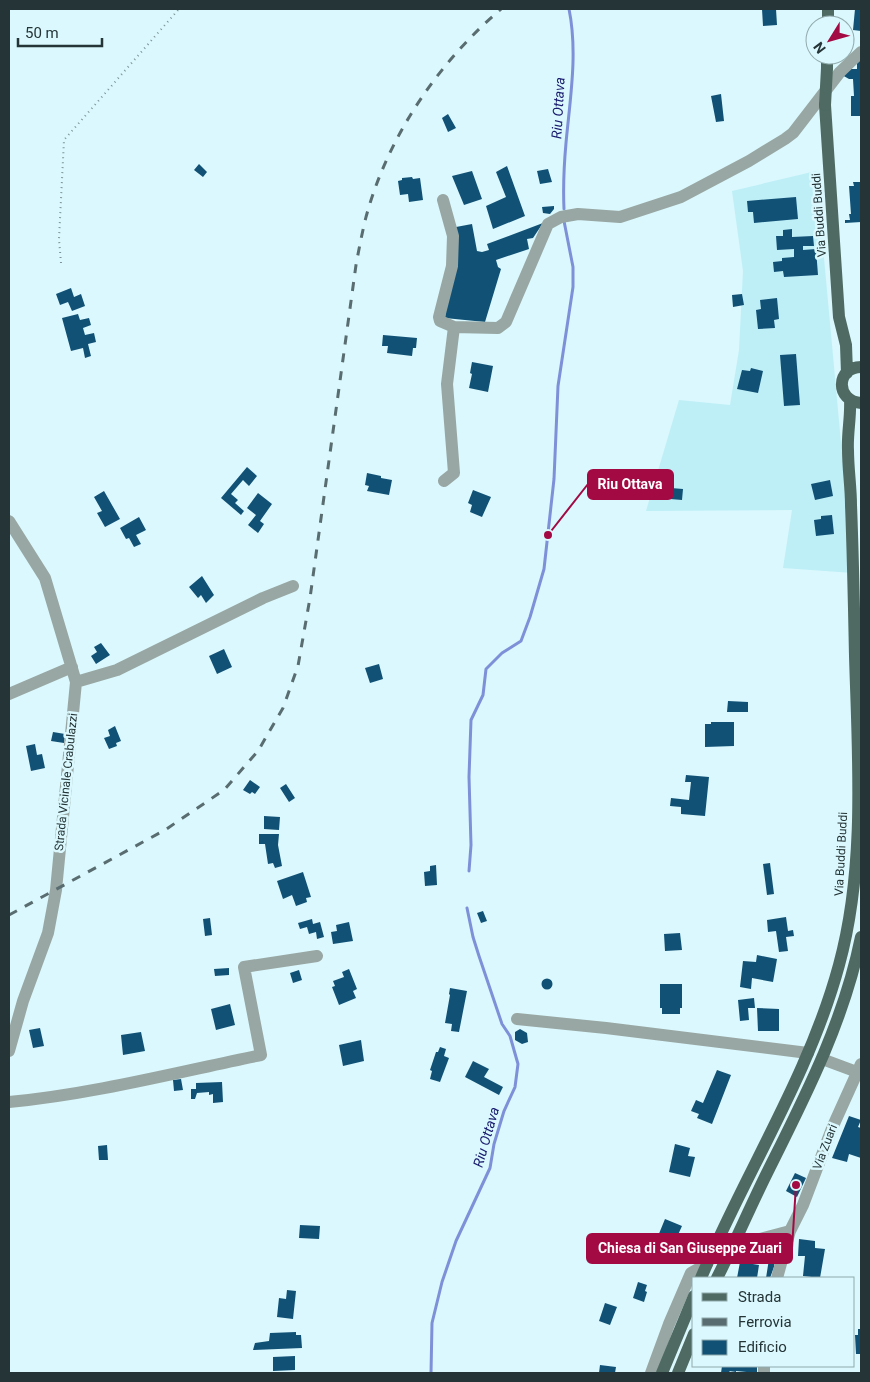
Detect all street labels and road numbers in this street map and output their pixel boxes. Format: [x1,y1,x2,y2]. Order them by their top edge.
street label: Via Buddi Buddi [809,172,829,257]
street label: Strada Vicinale Crabulazzi [52,712,80,852]
street label: Via Buddi Buddi [832,812,850,896]
street label: Via Zuari [810,1122,840,1172]

